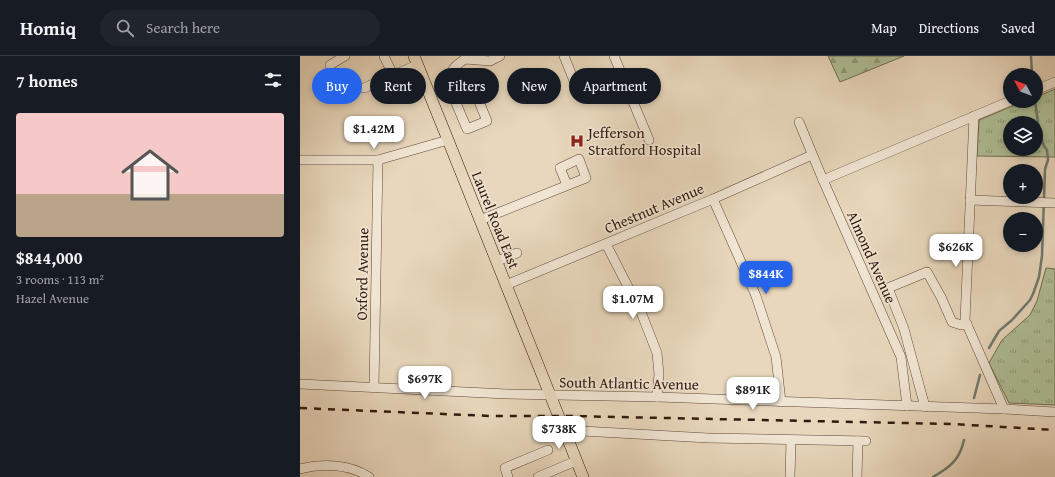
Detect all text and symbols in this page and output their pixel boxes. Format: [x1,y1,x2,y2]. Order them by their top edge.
search box [100,10,380,46]
text: Homiq [20,14,76,42]
icon: search [114,17,136,39]
text: Search here [146,17,220,38]
text: Map [871,18,897,38]
text: Directions [919,18,979,38]
text: Saved [1001,18,1035,38]
text: 7 homes [16,68,78,93]
chip: Buy [312,68,362,104]
chip: Rent [370,68,426,104]
chip: Filters [434,68,499,104]
chip: New [507,68,561,104]
chip: Apartment [569,68,661,104]
north arrow [1003,68,1043,108]
map controls [1003,68,1043,252]
icon: filters [262,69,284,91]
pin: $1.42M [341,116,407,150]
button: layers [1003,116,1043,156]
text: $1.42M [353,119,395,138]
place label: Jefferson Stratford Hospital [586,122,701,160]
hospital icon: Jefferson Stratford Hospital [569,133,585,149]
icon: home [114,139,186,211]
button: + [1003,164,1043,204]
street label: Laurel Road East [467,168,525,273]
street label: Chestnut Avenue [601,178,707,238]
street label: Almond Avenue [842,207,902,307]
button: − [1003,212,1043,252]
street label: Oxford Avenue [351,227,373,321]
pin: $626K [928,234,984,268]
text: $626K [938,237,974,256]
text: $844,000 [16,245,82,270]
pin: $844K [738,261,794,295]
text: $844K [748,264,784,283]
text: 3 rooms · 113 m² [16,270,104,289]
pin: $1.07M [600,286,666,320]
text: Hazel Avenue [16,289,89,308]
text: $1.07M [612,289,654,308]
pin: $697K [397,366,453,400]
text: $697K [407,369,443,388]
street label: South Atlantic Avenue [559,371,699,395]
pin: $891K [725,377,781,411]
text: $891K [735,380,771,399]
pin: $738K [531,416,587,450]
text: $738K [541,419,577,438]

